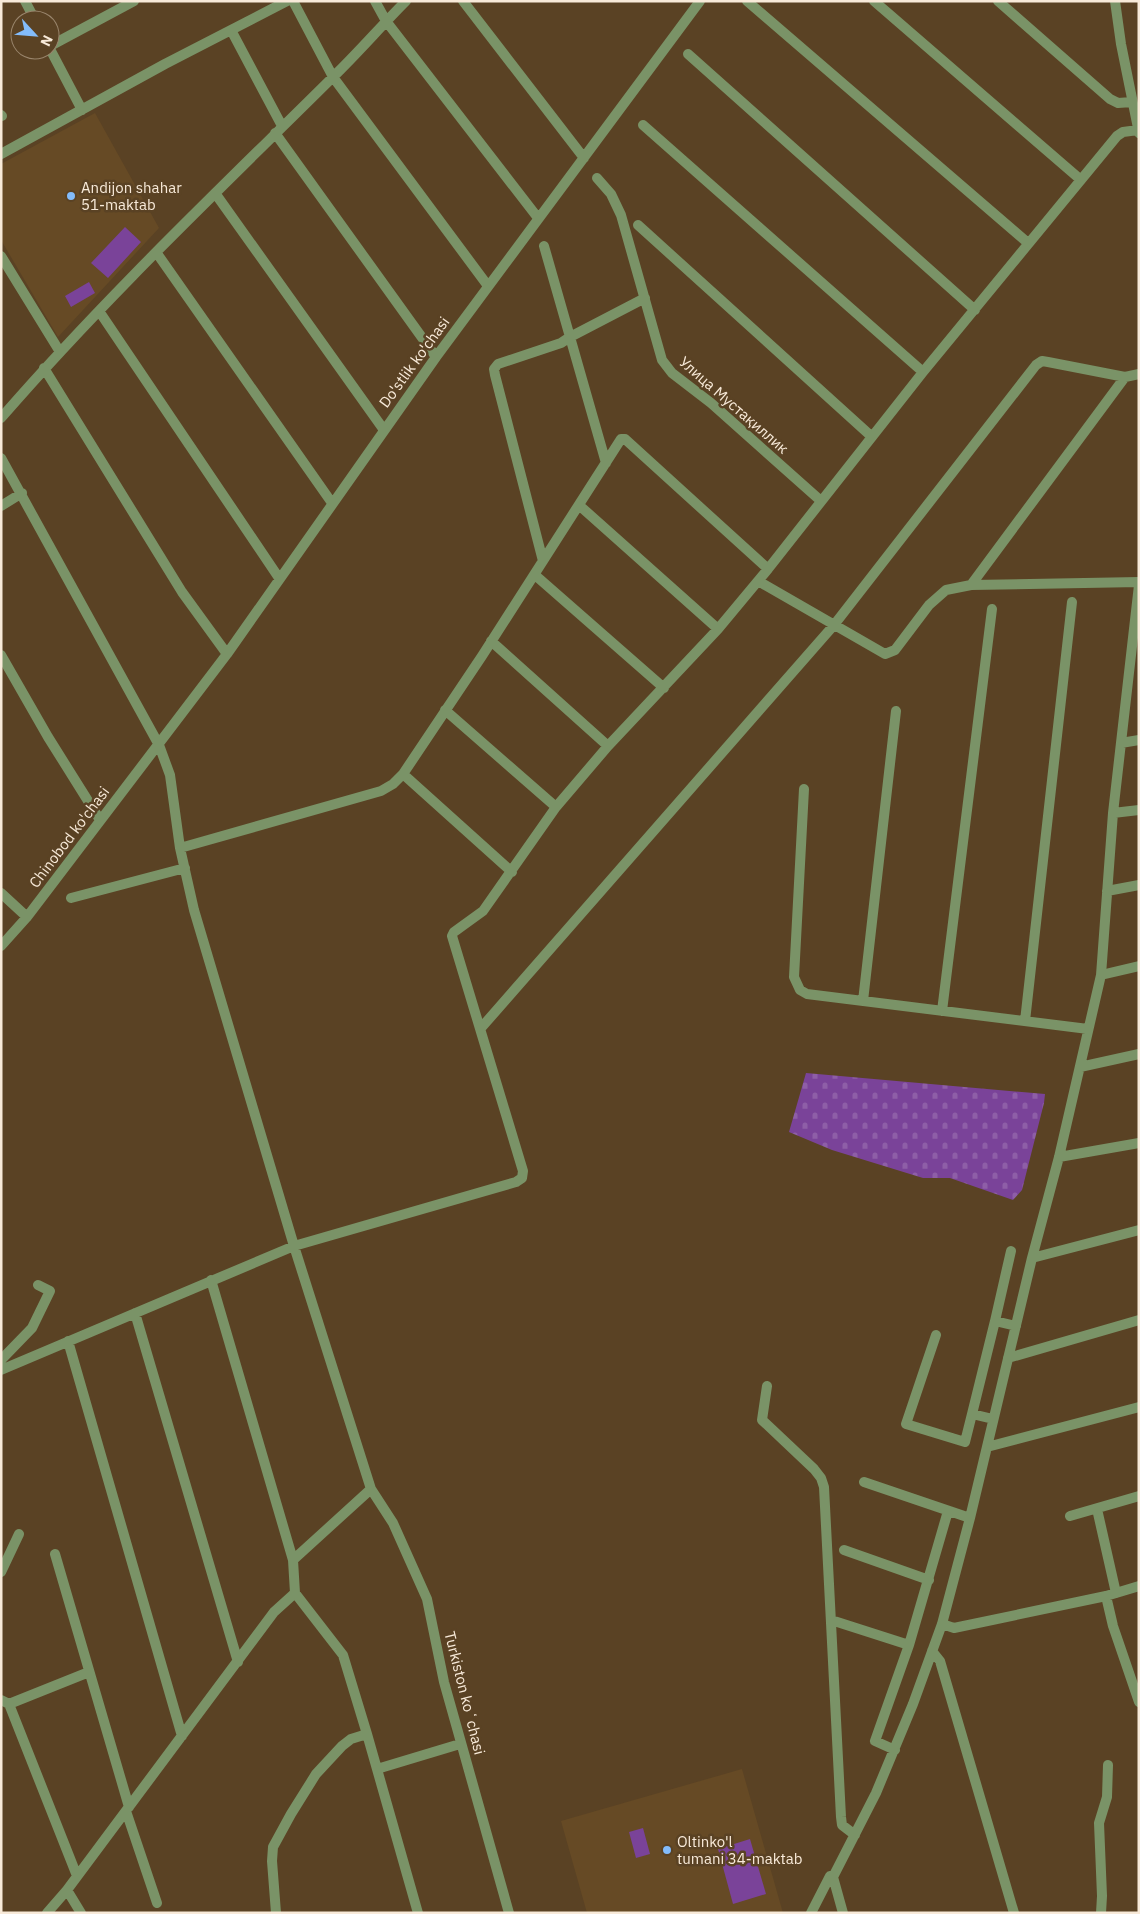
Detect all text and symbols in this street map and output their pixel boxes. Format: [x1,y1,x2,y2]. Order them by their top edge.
north arrow [10,10,60,60]
text: N [36,32,57,49]
place label: Andijon shahar 51-maktab [81,178,182,214]
marker: Andijon shahar 51-maktab [65,190,77,202]
street label: Do'stlik ko'chasi [375,313,453,411]
street label: Улица Мустақиллик [675,352,793,458]
street label: Chinobod ko'chasi [25,783,113,891]
street label: Turkiston koʻchasi [440,1629,490,1757]
place label: Oltinko'l tumani 34-maktab [677,1832,803,1868]
marker: Oltinko'l tumani 34-maktab [661,1844,673,1856]

